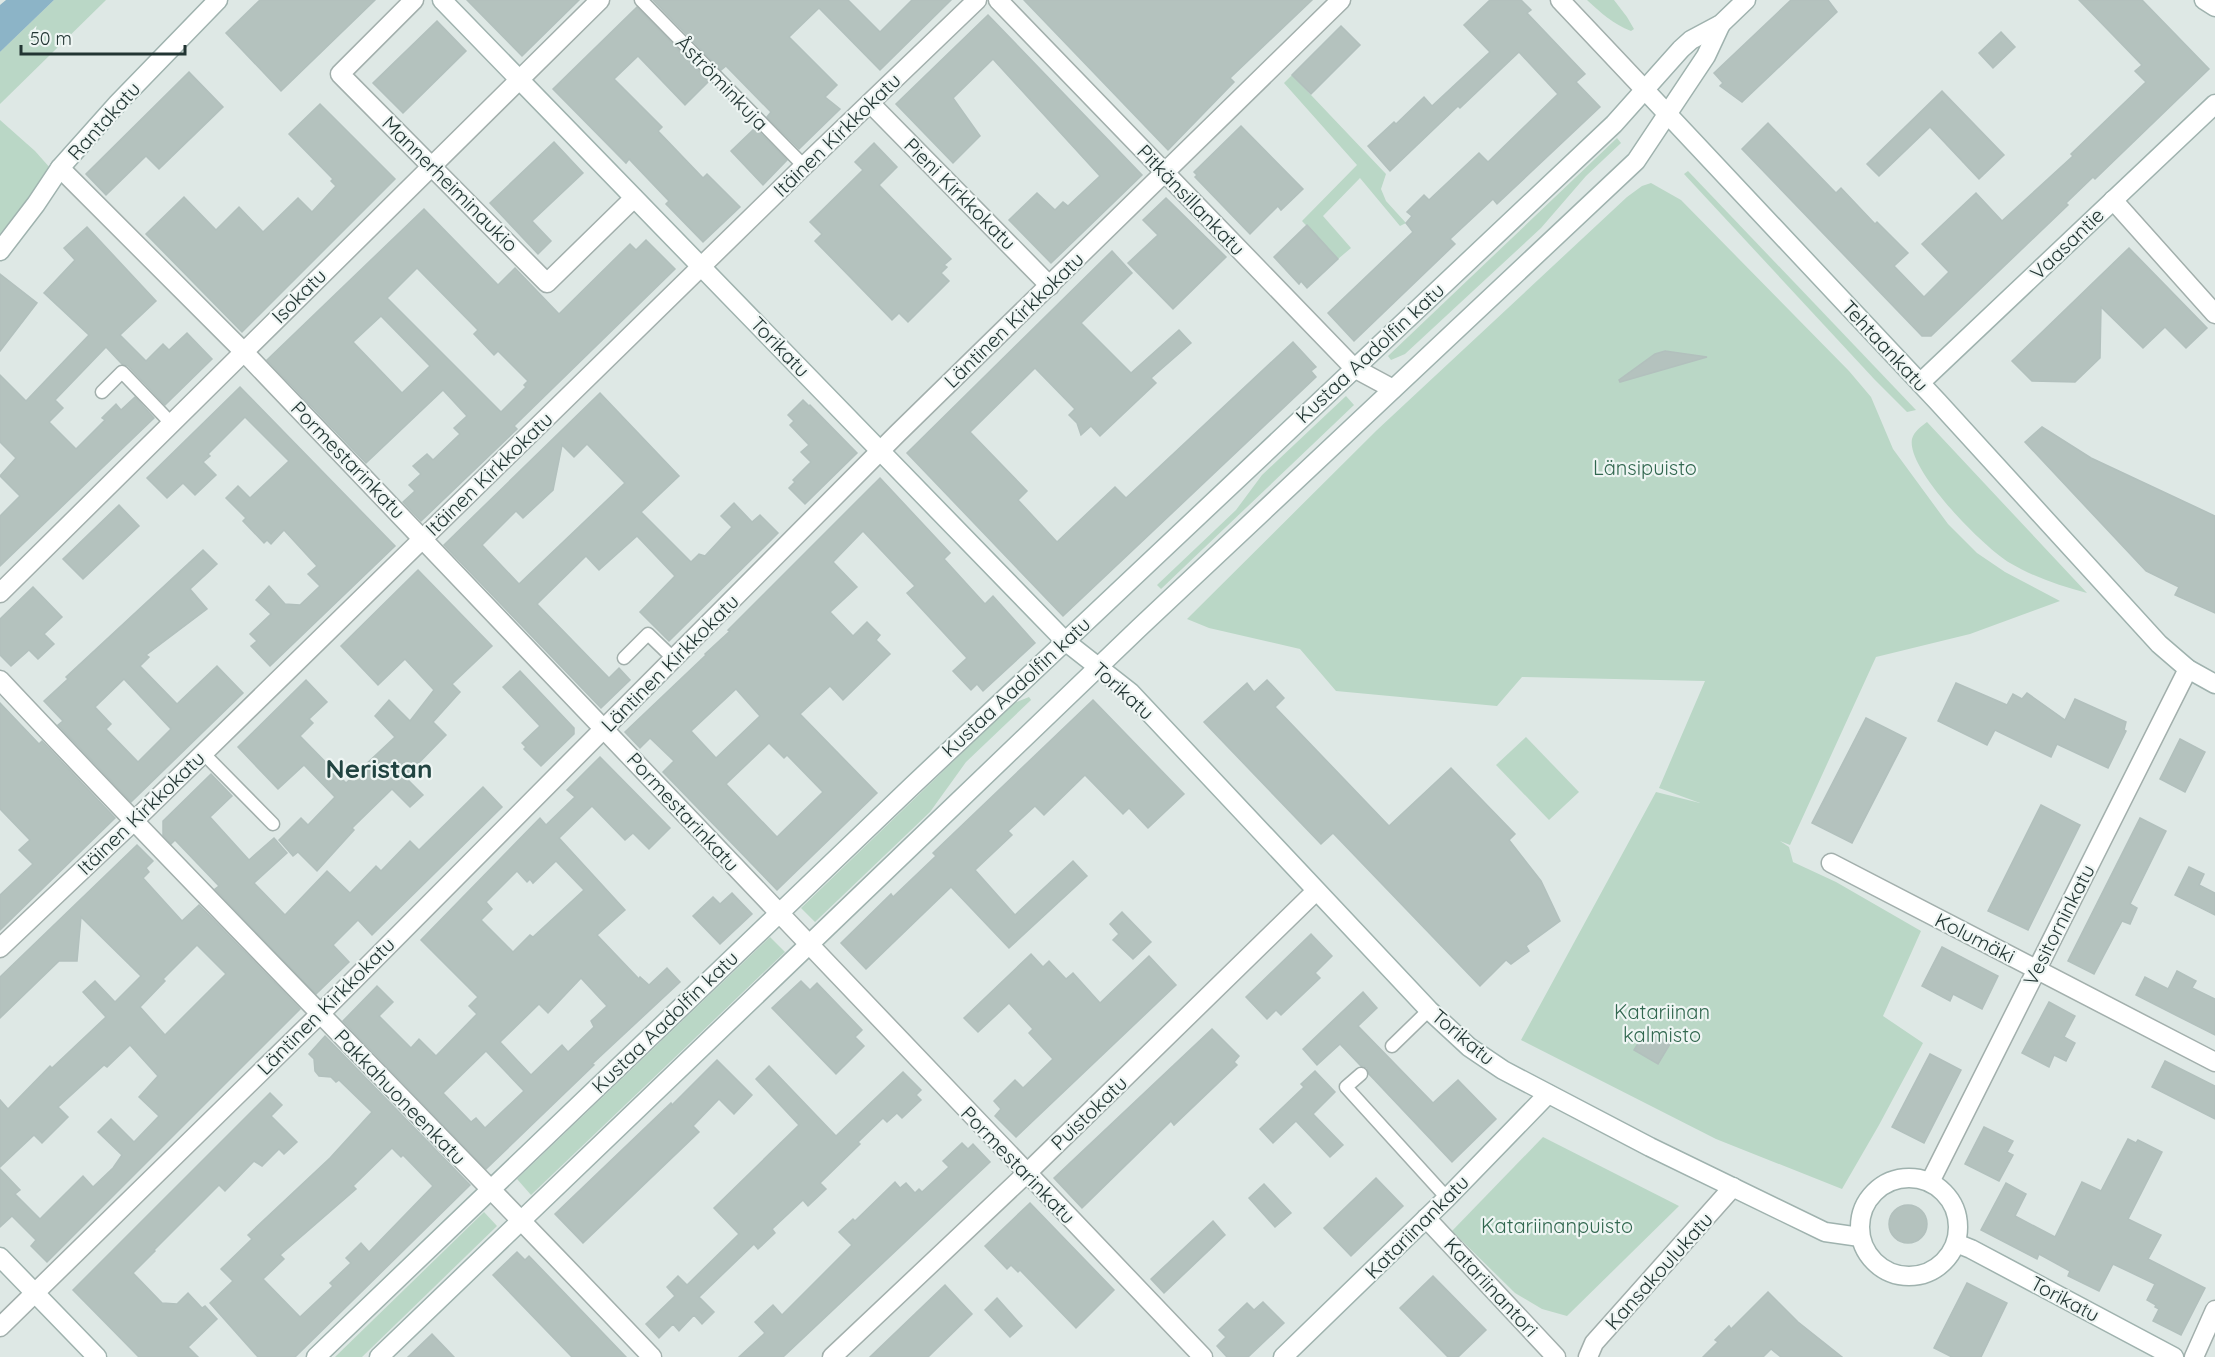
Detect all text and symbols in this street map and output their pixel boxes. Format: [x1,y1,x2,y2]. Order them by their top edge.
scale bar [21,18,184,56]
text: 50 m [30,27,72,50]
street label: Åströminkuja [671,30,774,135]
street label: Itäinen Kirkkokatu [768,68,906,202]
street label: Rantakatu [62,76,145,165]
street label: Mannerheiminaukio [377,110,524,257]
street label: Pieni Kirkkokatu [899,132,1022,255]
street label: Pitkänsillankatu [1132,139,1251,260]
street label: Vaasantie [2024,202,2109,285]
street label: Läntinen Kirkkokatu [939,247,1089,393]
street label: Isokatu [266,263,331,328]
street label: Kustaa Aadolfin katu [1290,277,1449,428]
street label: Tehtaankatu [1837,295,1934,397]
street label: Torikatu [745,311,815,382]
street label: Pormestarinkatu [286,396,411,524]
street label: Itäinen Kirkkokatu [420,407,558,541]
park label: Länsipuisto [1593,455,1697,480]
street label: Läntinen Kirkkokatu [596,589,744,737]
street label: Kustaa Aadolfin katu [936,611,1095,762]
street label: Torikatu [1087,656,1159,725]
street label: Itäinen Kirkkokatu [72,746,210,880]
street label: Pormestarinkatu [622,747,745,876]
district label: Neristan [326,752,432,785]
street label: Vesitorninkatu [2017,860,2100,990]
street label: Kolumäki [1931,907,2019,968]
street label: Läntinen Kirkkokatu [252,932,400,1080]
street label: Kustaa Aadolfin katu [586,945,743,1098]
park label: Katariinan kalmisto [1614,999,1710,1047]
street label: Torikatu [1427,1003,1500,1070]
street label: Pakkahuoneenkatu [329,1024,471,1170]
street label: Puistokatu [1045,1070,1132,1155]
street label: Pormestarinkatu [956,1101,1081,1229]
street label: Katariinankatu [1359,1169,1474,1284]
street label: Kansakoulukatu [1599,1207,1718,1335]
park label: Katariinanpuisto [1481,1213,1633,1238]
street label: Katariinantori [1439,1232,1544,1342]
street label: Torikatu [2026,1270,2104,1327]

